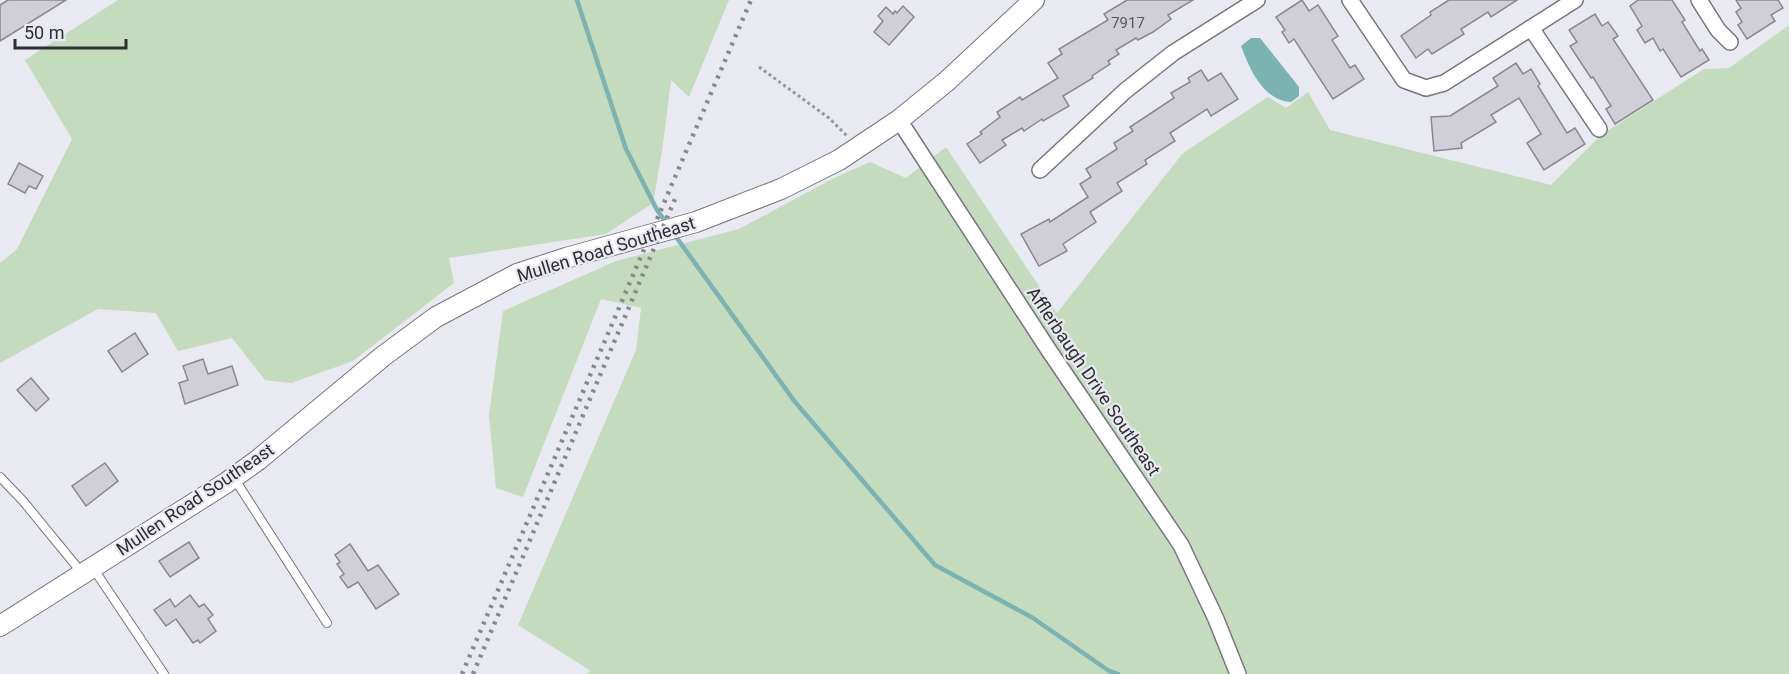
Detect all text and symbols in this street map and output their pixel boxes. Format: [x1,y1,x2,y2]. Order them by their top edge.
scale bar [15,12,126,50]
house number: 7917 [1111,14,1145,32]
text: 50 m [24,22,64,43]
street label: Mullen Road Southeast [514,212,698,286]
street label: Afflerbaugh Drive Southeast [1023,283,1165,479]
street label: Mullen Road Southeast [112,438,278,560]

